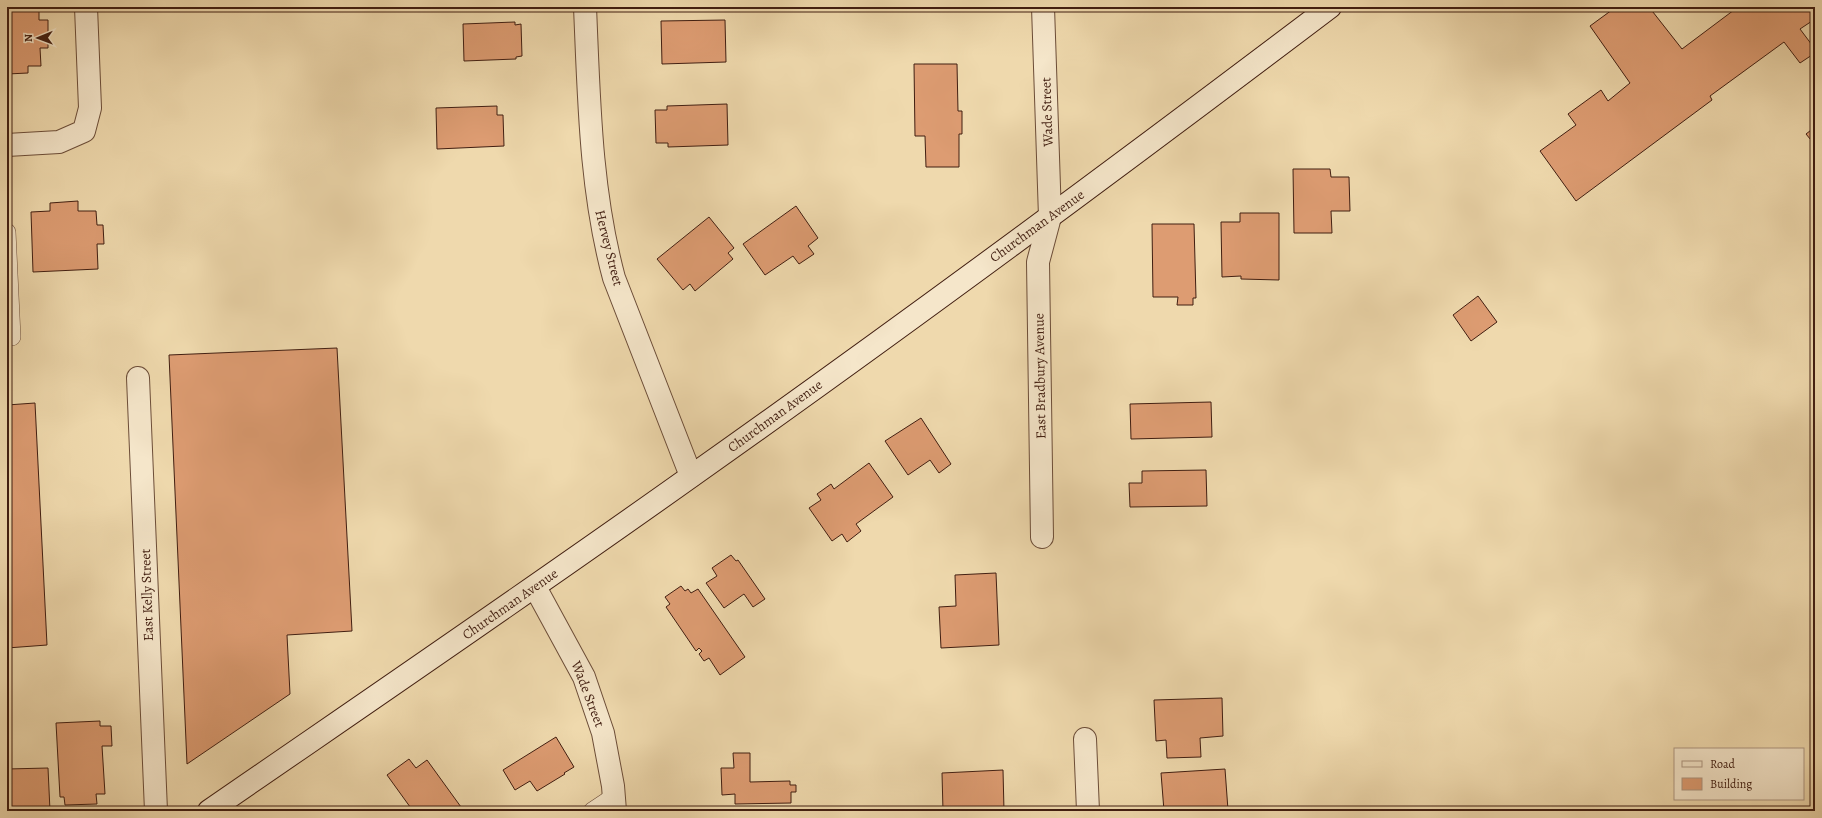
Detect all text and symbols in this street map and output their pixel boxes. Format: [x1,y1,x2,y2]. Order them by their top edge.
north arrow [18,18,58,58]
text: N [21,34,36,42]
street label: Wade Street [1036,77,1058,148]
street label: Churchman Avenue [986,185,1088,267]
street label: Hervey Street [590,208,628,288]
street label: East Bradbury Avenue [1029,313,1051,439]
street label: Churchman Avenue [724,375,826,457]
street label: East Kelly Street [136,548,158,642]
street label: Churchman Avenue [458,564,562,644]
street label: Wade Street [566,657,609,730]
legend [1674,748,1804,800]
text: Road [1710,756,1736,772]
text: Building [1710,776,1752,792]

